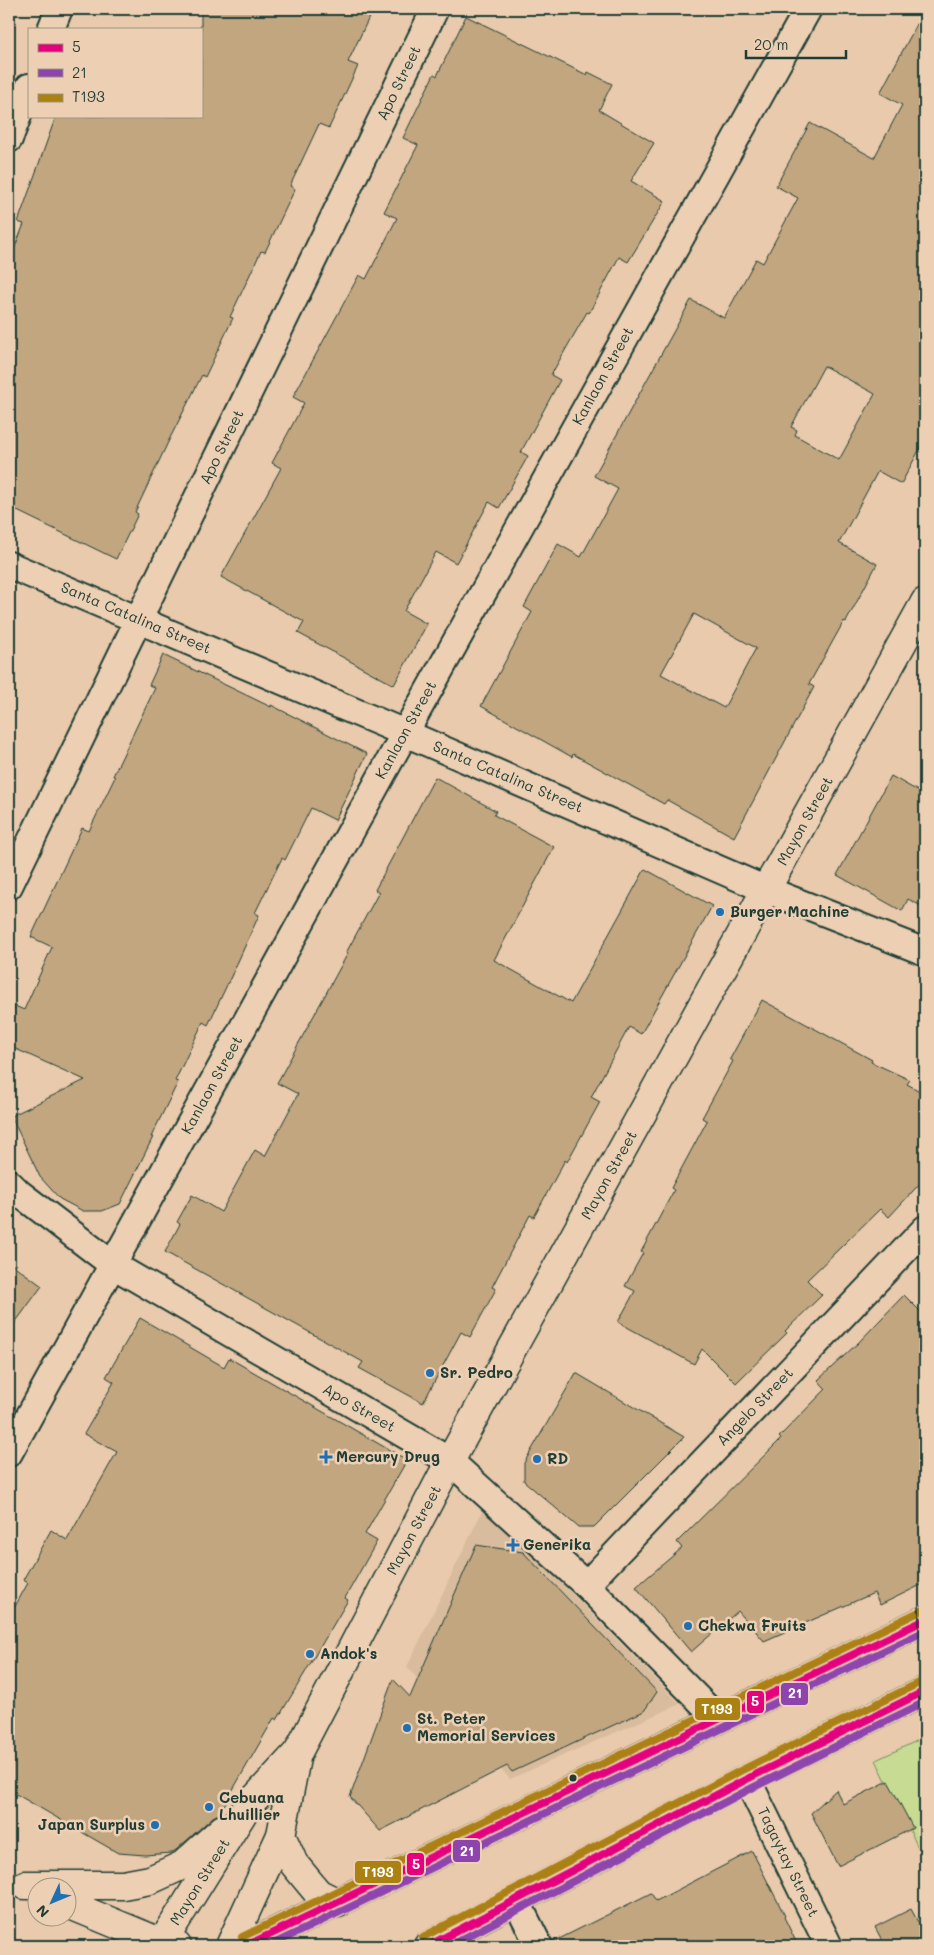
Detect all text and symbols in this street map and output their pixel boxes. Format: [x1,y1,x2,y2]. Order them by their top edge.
legend [28,28,202,118]
scale bar [746,28,846,60]
text: 20 m [754,34,788,54]
text: 5 [72,36,81,56]
street label: Apo Street [371,42,425,123]
text: 21 [72,62,87,82]
text: T193 [72,86,105,106]
street label: Kanlaon Street [567,323,637,428]
street label: Apo Street [194,406,248,487]
street label: Santa Catalina Street [58,576,215,658]
street label: Kanlaon Street [370,677,440,782]
street label: Santa Catalina Street [430,735,587,817]
street label: Mayon Street [771,772,837,869]
place label: Burger Machine [730,901,849,921]
marker: Burger Machine [714,906,726,918]
street label: Kanlaon Street [176,1032,246,1137]
street label: Mayon Street [575,1126,641,1223]
place label: Sr. Pedro [440,1362,513,1382]
street label: Angelo Street [712,1363,797,1450]
marker: Sr. Pedro [424,1367,436,1379]
street label: Apo Street [319,1378,400,1436]
place label: Mercury Drug [336,1446,440,1466]
place label: RD [547,1448,568,1468]
marker: Mercury Drug [320,1451,332,1463]
marker: RD [531,1453,543,1465]
street label: Mayon Street [381,1481,445,1578]
place label: Generika [523,1534,591,1554]
marker: Generika [507,1539,519,1551]
place label: Chekwa Fruits [698,1615,806,1635]
marker: Chekwa Fruits [682,1620,694,1632]
place label: Andok's [320,1643,377,1663]
marker: Andok's [304,1648,316,1660]
line badge: 21 [780,1682,809,1706]
text: 21 [788,1683,802,1702]
line badge: 5 [746,1690,765,1714]
text: 5 [751,1691,759,1710]
line badge: T193 [694,1697,741,1721]
text: T193 [701,1699,733,1718]
place label: St. Peter Memorial Services [417,1708,555,1745]
marker: St. Peter Memorial Services [401,1722,413,1734]
unlabelled marker [568,1773,578,1783]
place label: Cebuana Lhuillier [219,1787,284,1824]
marker: Cebuana Lhuillier [203,1801,215,1813]
street label: Tagaytay Street [754,1803,824,1920]
place label: Japan Surplus [38,1814,145,1834]
marker: Japan Surplus [149,1819,161,1831]
street label: Mayon Street [164,1834,234,1929]
line badge: 21 [452,1839,481,1863]
text: 21 [460,1841,474,1860]
line badge: 5 [406,1852,425,1876]
text: 5 [412,1854,420,1873]
line badge: T193 [354,1860,402,1884]
text: T193 [362,1862,394,1881]
north arrow [28,1878,78,1928]
text: N [32,1901,53,1922]

